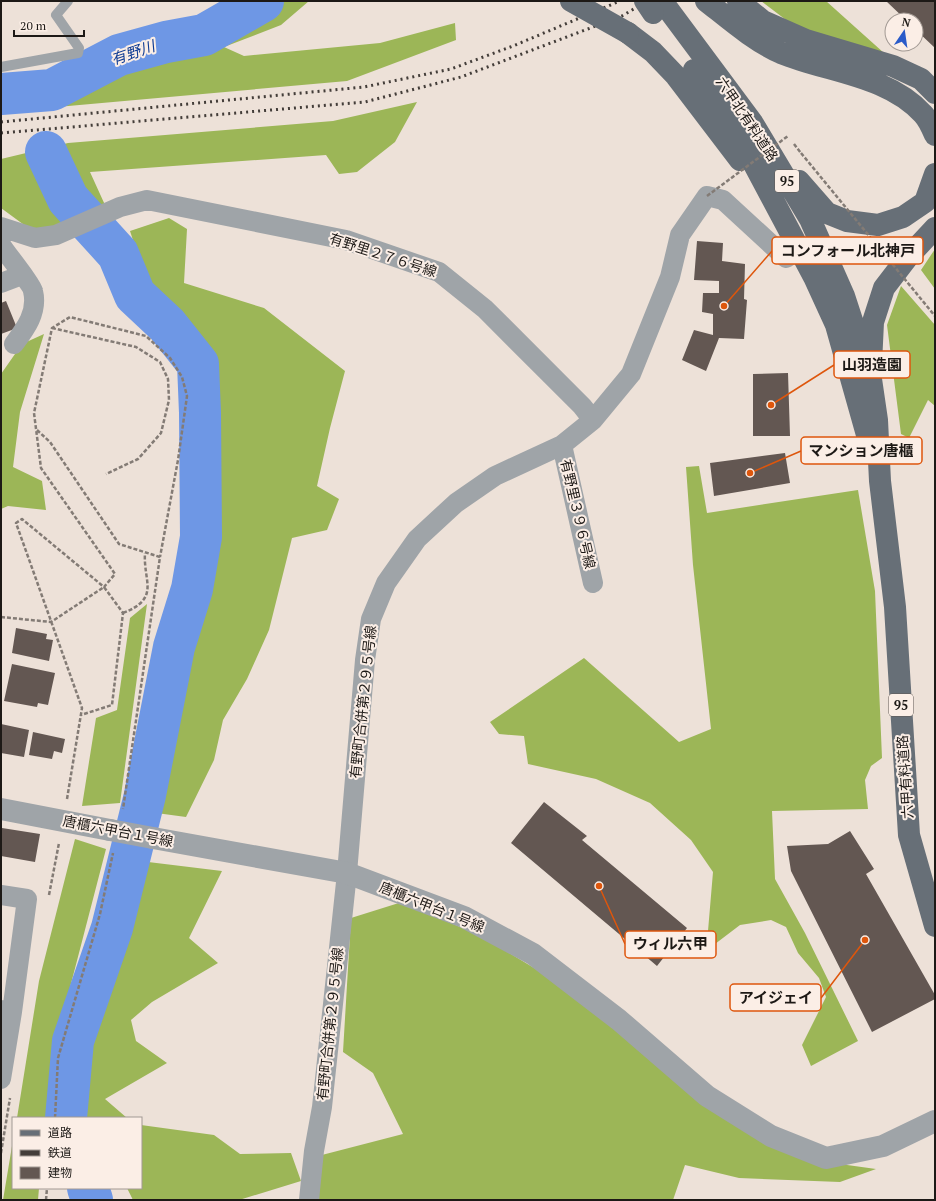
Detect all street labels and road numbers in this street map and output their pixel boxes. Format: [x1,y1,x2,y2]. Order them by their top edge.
street label: 六甲北有料道路 [712,73,783,165]
road number: 95 [775,170,799,192]
street label: 有野里２７６号線 [327,228,439,281]
street label: 有野里３９６号線 [557,457,600,571]
street label: 有野町合併第２９５号線 [345,624,380,780]
road number: 95 [889,694,913,716]
street label: 六甲有料道路 [892,734,917,820]
street label: 唐櫃六甲台１号線 [61,810,175,851]
street label: 唐櫃六甲台１号線 [377,877,488,936]
street label: 有野町合併第２９５号線 [312,946,347,1102]

